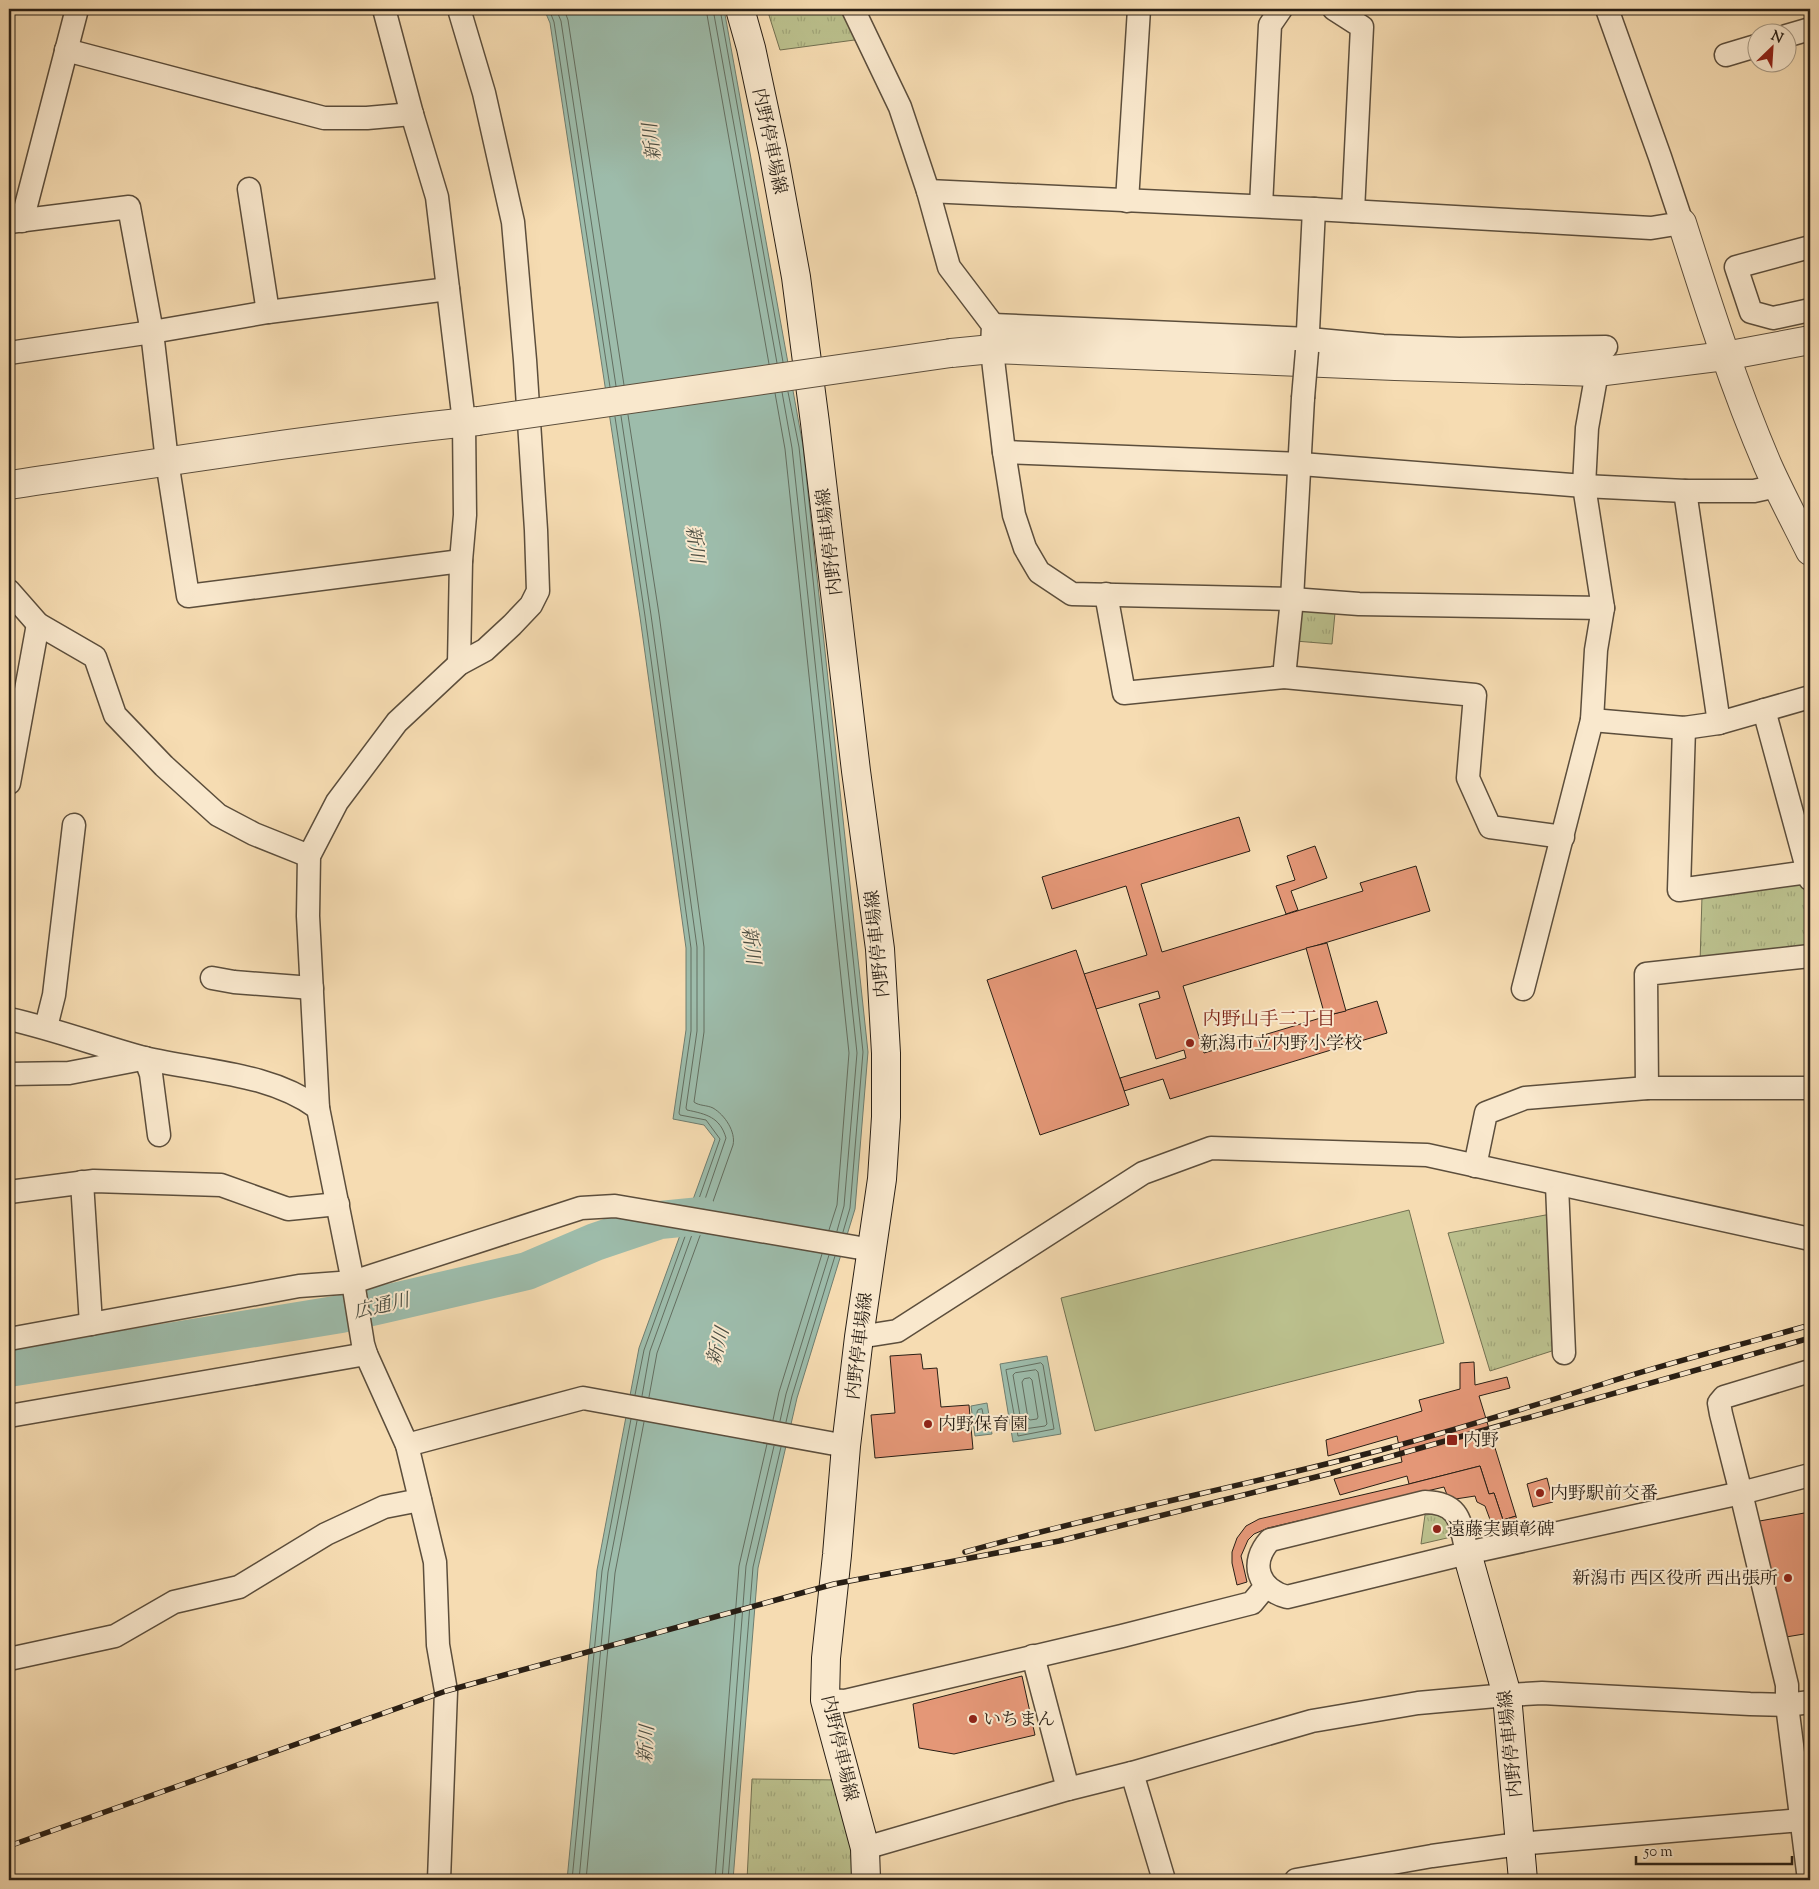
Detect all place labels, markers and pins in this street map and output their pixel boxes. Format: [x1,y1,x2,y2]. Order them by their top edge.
place label: 新潟市立内野小学校 [1200,1032,1362,1058]
marker: 新潟市立内野小学校 [1184,1037,1196,1049]
place label: 内野保育園 [938,1413,1028,1439]
marker: 内野保育園 [922,1418,934,1430]
place label: 内野 [1463,1429,1499,1455]
marker: 内野 [1445,1433,1459,1447]
place label: 内野駅前交番 [1550,1482,1658,1508]
marker: 内野駅前交番 [1534,1487,1546,1499]
place label: 遠藤実顕彰碑 [1447,1518,1555,1544]
marker: 遠藤実顕彰碑 [1431,1523,1443,1535]
place label: 新潟市 西区役所 西出張所 [1572,1567,1778,1593]
marker: 新潟市 西区役所 西出張所 [1782,1572,1794,1584]
place label: いちまん [983,1708,1055,1734]
marker: いちまん [967,1713,979,1725]

